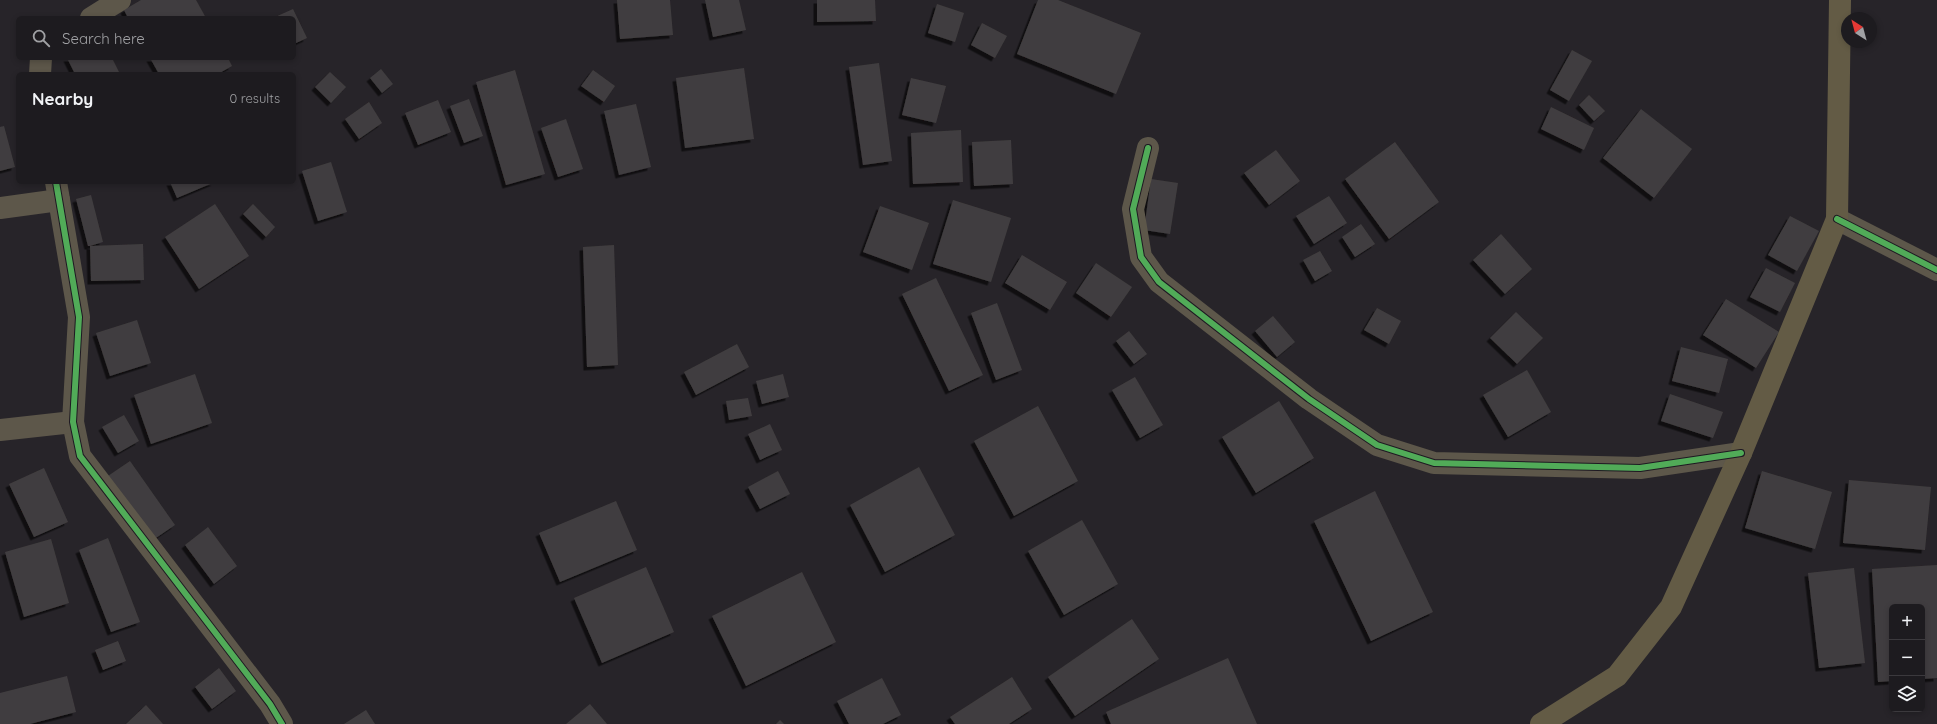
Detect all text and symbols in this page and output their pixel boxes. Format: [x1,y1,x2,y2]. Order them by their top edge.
north arrow [1841,12,1877,48]
search box [16,16,296,60]
icon: search [30,27,52,49]
text: Search here [62,29,145,48]
text: Nearby [32,88,93,109]
text: 0 results [229,90,280,106]
map controls [1889,604,1925,712]
button: + [1889,604,1925,640]
button: − [1889,640,1925,676]
button: layers [1889,676,1925,712]

